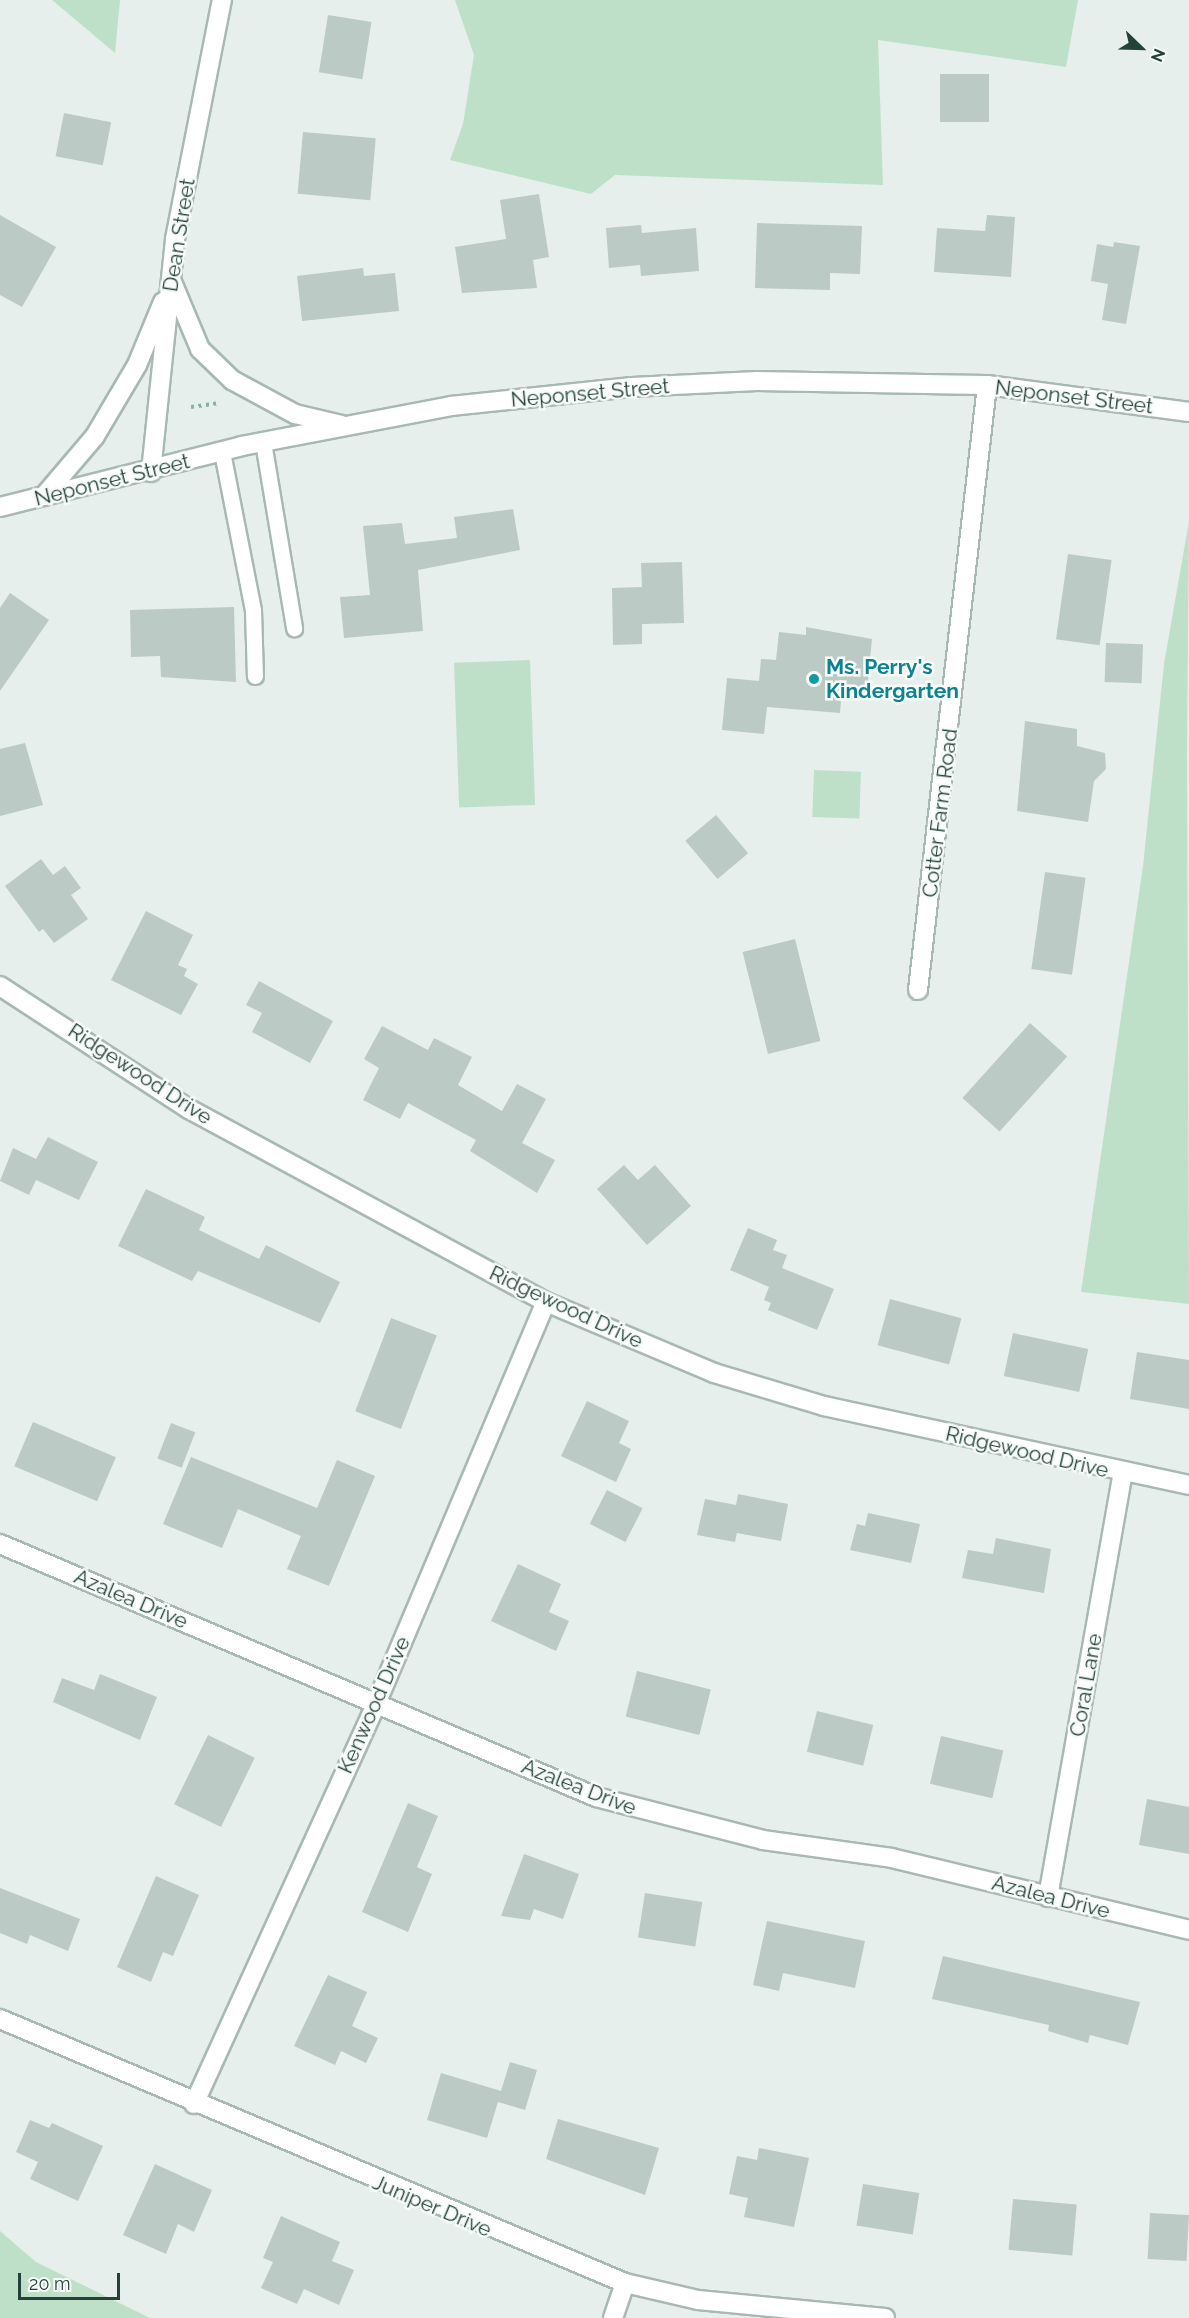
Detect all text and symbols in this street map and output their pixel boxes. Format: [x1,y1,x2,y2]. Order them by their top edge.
north arrow [1111,18,1171,78]
text: N [1147,46,1169,65]
street label: Dean Street [158,176,200,294]
street label: Neponset Street [510,374,670,412]
street label: Neponset Street [994,375,1154,419]
street label: Neponset Street [32,449,192,511]
place label: Ms. Perry's Kindergarten [826,654,959,704]
marker: Ms. Perry's Kindergarten [807,672,821,686]
street label: Cotter Farm Road [917,727,963,899]
street label: Ridgewood Drive [63,1018,217,1130]
street label: Ridgewood Drive [485,1260,647,1354]
street label: Ridgewood Drive [943,1421,1111,1483]
street label: Azalea Drive [70,1564,192,1634]
street label: Coral Lane [1064,1631,1108,1739]
street label: Kenwood Drive [333,1633,415,1777]
street label: Azalea Drive [518,1754,640,1820]
street label: Azalea Drive [989,1870,1113,1924]
street label: Juniper Drive [368,2170,496,2242]
scale bar [21,2261,123,2299]
text: 20 m [29,2273,71,2294]

